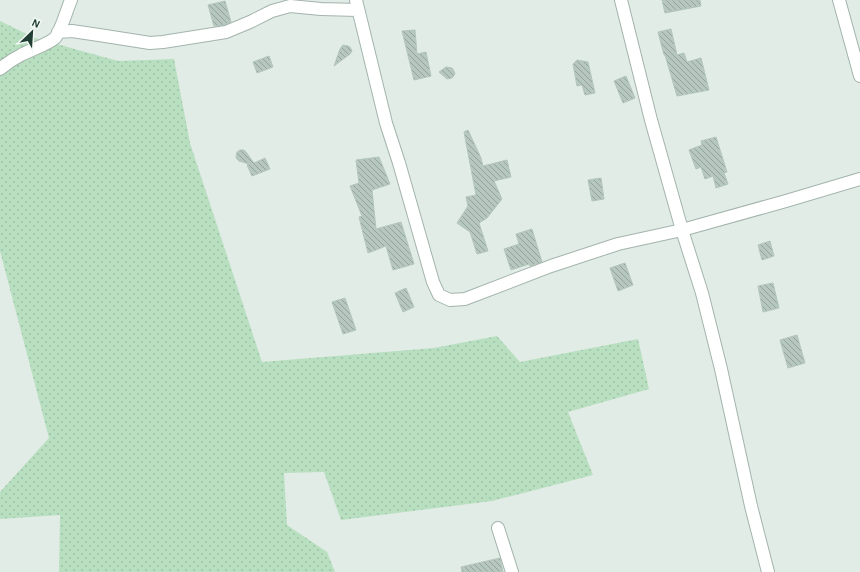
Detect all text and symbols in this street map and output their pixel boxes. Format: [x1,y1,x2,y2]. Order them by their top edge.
north arrow [12,12,52,52]
text: N [30,17,42,30]

